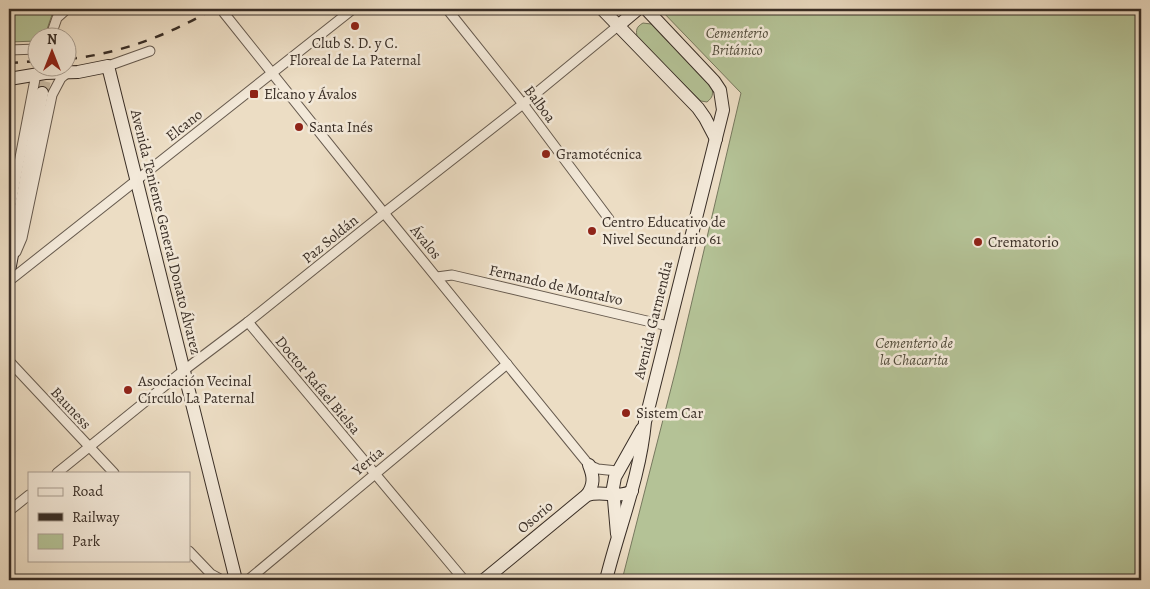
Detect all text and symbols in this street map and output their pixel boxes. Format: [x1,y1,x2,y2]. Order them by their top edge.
marker: Club S. D. y C. Floreal de La Paternal [349,20,361,32]
park label: Cementerio Británico [706,23,768,60]
north arrow [28,28,78,78]
text: N [47,30,57,49]
place label: Club S. D. y C. Floreal de La Paternal [289,33,421,70]
street label: Balboa [519,81,561,127]
place label: Elcano y Ávalos [264,84,357,104]
marker: Elcano y Ávalos [248,88,260,100]
street label: Elcano [162,104,206,146]
street label: Avenida Teniente General Donato Álvarez [126,106,206,357]
place label: Santa Inés [309,117,373,137]
marker: Santa Inés [293,121,305,133]
place label: Gramotécnica [556,144,642,164]
marker: Gramotécnica [540,148,552,160]
street label: Paz Soldán [298,210,362,268]
place label: Centro Educativo de Nivel Secundario 61 [602,212,726,249]
street label: Ávalos [405,220,446,263]
marker: Centro Educativo de Nivel Secundario 61 [586,225,598,237]
place label: Crematorio [988,232,1059,252]
marker: Crematorio [972,236,984,248]
street label: Avenida Garmendia [628,259,677,382]
street label: Fernando de Montalvo [487,260,625,310]
street label: Doctor Rafael Bielsa [271,331,365,439]
park label: Cementerio de la Chacarita [875,333,953,370]
place label: Asociación Vecinal Círculo La Paternal [137,371,255,408]
street label: Bauness [46,383,96,433]
marker: Asociación Vecinal Círculo La Paternal [122,384,134,396]
place label: Sistem Car [636,403,704,423]
marker: Sistem Car [620,407,632,419]
street label: Yerúa [347,442,388,481]
legend [28,472,190,562]
text: Road [72,481,104,501]
street label: Osorio [513,496,557,538]
text: Railway [72,507,120,527]
text: Park [72,531,101,551]

